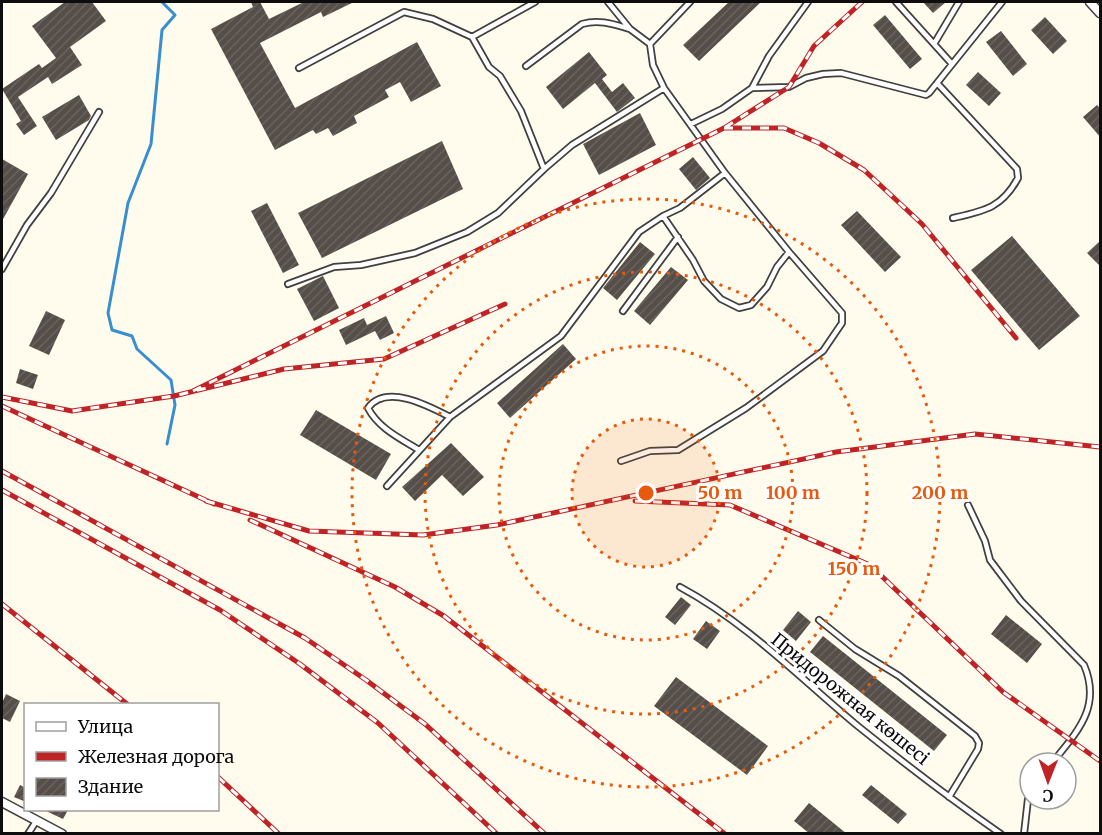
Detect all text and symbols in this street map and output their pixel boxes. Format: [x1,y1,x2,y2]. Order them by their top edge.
text: 50 m [698,481,742,504]
text: 100 m [766,481,820,504]
text: 200 m [912,481,968,504]
centre of rings [636,483,656,503]
text: 150 m [828,557,880,580]
street label: Придорожная көшесі [767,628,934,770]
legend [24,703,219,811]
text: Улица [77,715,133,738]
text: Железная дорога [78,745,235,768]
north arrow [1018,751,1078,811]
text: Здание [78,775,143,798]
text: С [1042,786,1053,806]

